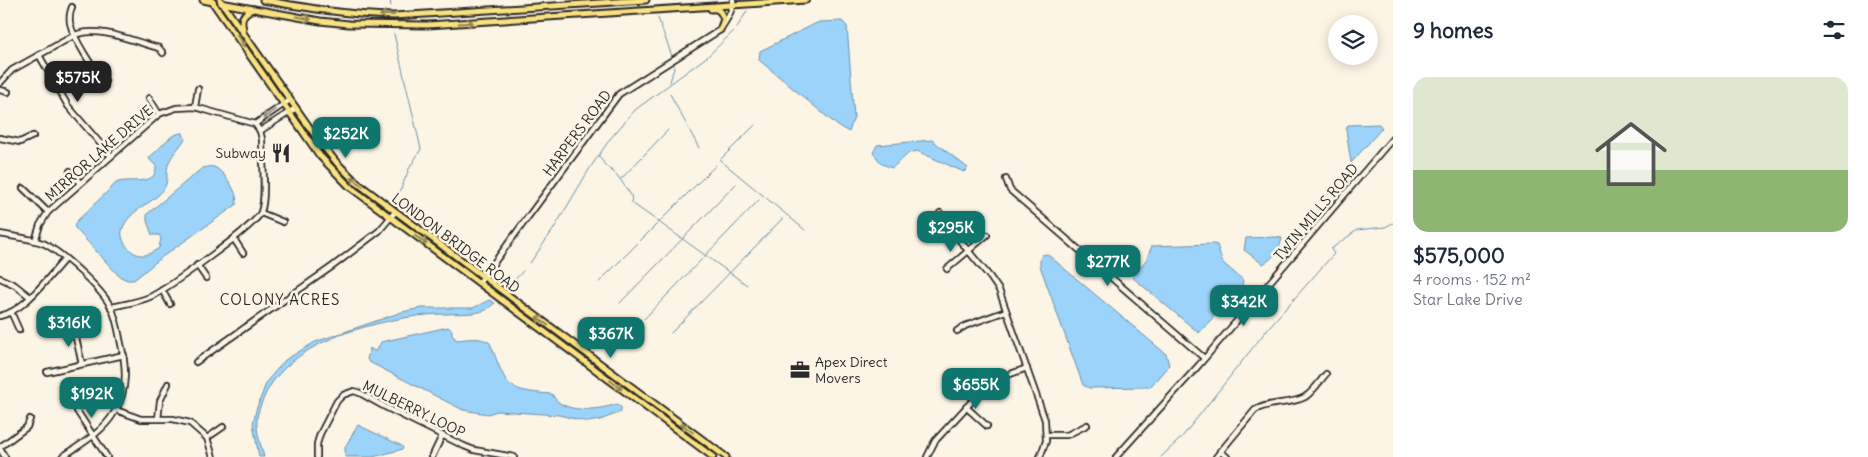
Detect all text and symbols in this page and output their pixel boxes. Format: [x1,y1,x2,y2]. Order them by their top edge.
one-way arrow [380,10,396,20]
one-way arrow [296,14,312,24]
map controls [1328,15,1378,65]
button: layers [1328,15,1378,65]
icon: filters [1820,16,1848,44]
text: 9 homes [1413,17,1493,44]
one-way arrow [458,18,474,28]
one-way arrow [236,34,246,48]
pin: $575K [43,61,113,103]
text: $575K [56,67,101,87]
street label: HARPERS ROAD [539,86,615,180]
street label: MIRROR LAKE DRIVE [41,101,157,205]
one-way arrow [263,109,277,119]
icon: home [1586,109,1676,199]
pin: $252K [311,116,381,159]
text: $252K [323,123,369,143]
restaurant icon: Subway [270,142,292,164]
place label: Subway [215,144,266,162]
street label: TWIN MILLS ROAD [1270,160,1362,264]
one-way arrow [350,177,363,188]
street label: LONDON BRIDGE ROAD [388,189,524,297]
pin: $295K [916,210,986,253]
text: $295K [928,217,974,237]
one-way arrow [414,235,427,246]
text: $575,000 [1413,242,1505,269]
pin: $277K [1073,244,1143,287]
text: $277K [1086,251,1130,271]
text: 4 rooms · 152 m² [1413,269,1531,289]
pin: $342K [1209,284,1279,327]
text: Star Lake Drive [1413,289,1523,309]
district label: COLONY ACRES [220,290,340,309]
text: $342K [1221,291,1267,311]
pin: $316K [34,306,104,348]
text: $316K [47,312,91,332]
one-way arrow [536,316,550,326]
pin: $367K [576,316,646,359]
text: $367K [589,323,633,343]
place label: Apex Direct Movers [815,353,888,387]
office icon: Apex Direct Movers [789,359,811,381]
pin: $655K [941,368,1011,410]
text: $655K [953,374,999,394]
pin: $192K [57,376,127,419]
street label: MULBERRY LOOP [360,376,468,442]
one-way arrow [609,380,623,390]
text: $192K [71,383,113,403]
one-way arrow [680,423,694,433]

